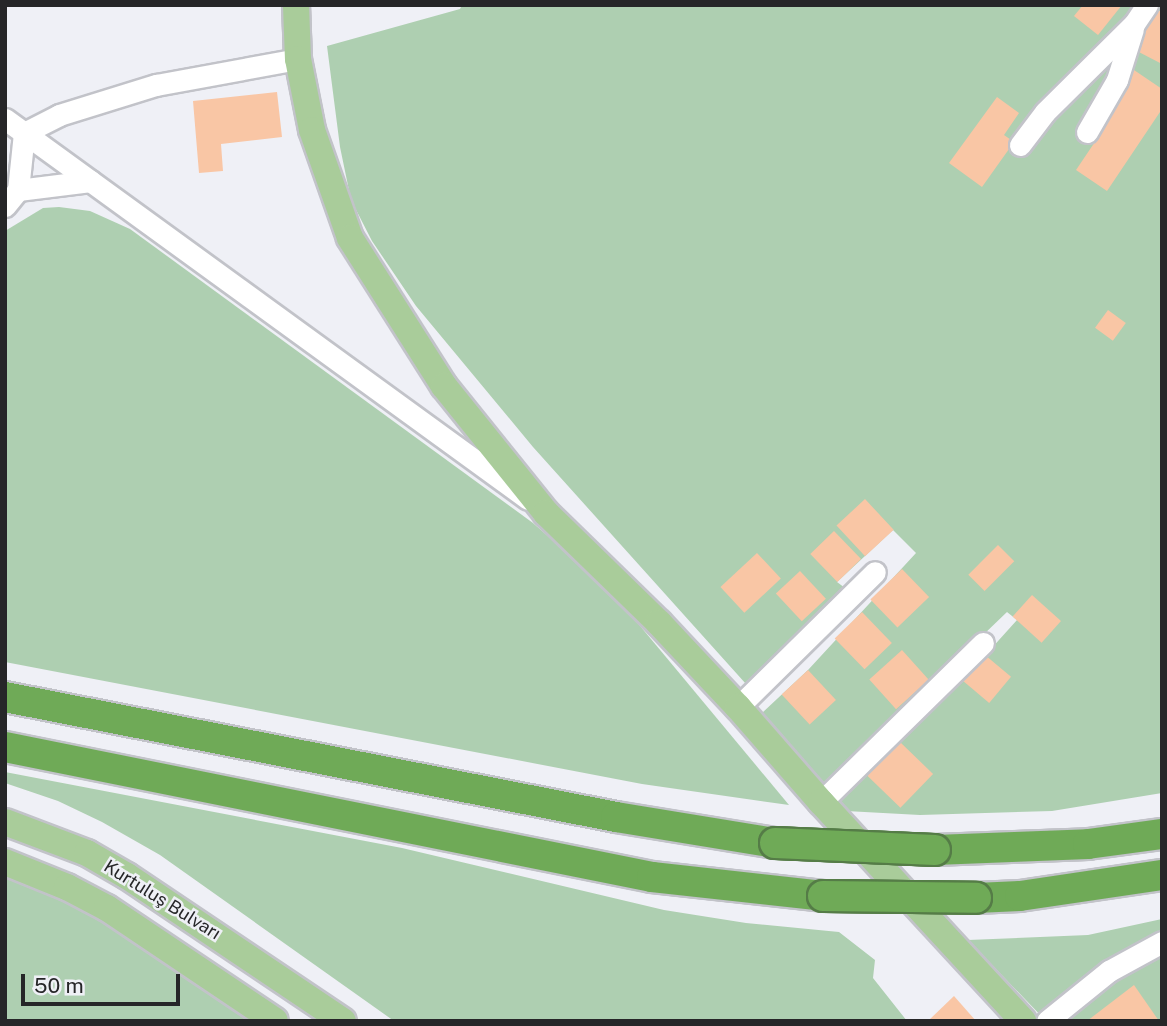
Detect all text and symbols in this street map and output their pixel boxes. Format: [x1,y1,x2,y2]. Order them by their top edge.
street label: Kurtuluş Bulvarı [100,855,224,945]
scale bar [24,960,184,1004]
text: 50 m [34,973,84,998]

